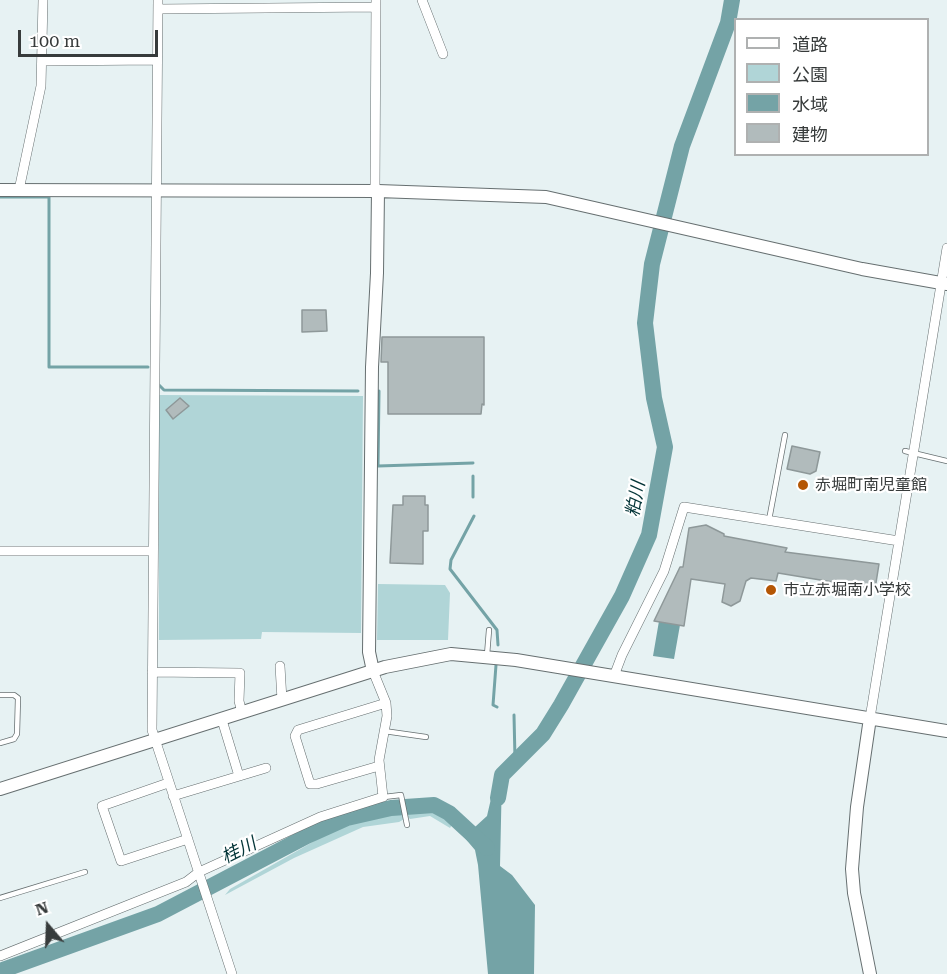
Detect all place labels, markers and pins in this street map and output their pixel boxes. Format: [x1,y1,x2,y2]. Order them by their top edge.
place label: 赤堀町南児童館 [815,475,927,495]
marker: 赤堀町南児童館 [796,478,810,492]
place label: 市立赤堀南小学校 [783,580,911,600]
marker: 市立赤堀南小学校 [764,583,778,597]

